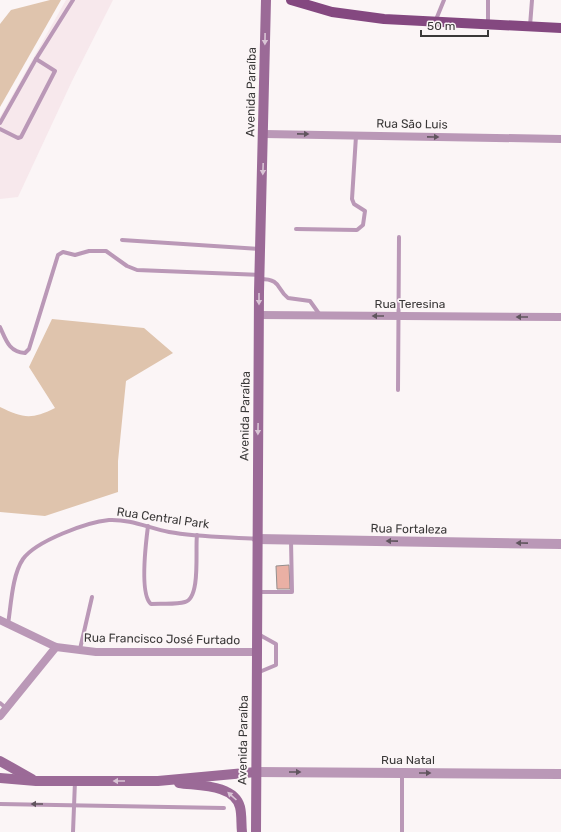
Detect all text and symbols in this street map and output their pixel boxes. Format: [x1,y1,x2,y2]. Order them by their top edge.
scale bar [421,12,488,38]
text: 50 m [427,19,455,33]
one-way arrow [262,33,268,46]
street label: Avenida Paraíba [243,47,259,137]
street label: Rua São Luis [376,116,448,132]
one-way arrow [297,131,309,138]
one-way arrow [427,134,440,140]
one-way arrow [259,163,266,175]
one-way arrow [256,293,262,306]
street label: Rua Teresina [375,297,445,311]
one-way arrow [371,313,384,319]
one-way arrow [516,313,528,320]
street label: Avenida Paraíba [237,371,253,461]
one-way arrow [255,423,261,436]
street label: Rua Central Park [116,505,211,532]
street label: Rua Fortaleza [371,521,447,537]
one-way arrow [385,538,398,544]
one-way arrow [515,540,528,546]
street label: Rua Francisco José Furtado [84,631,240,647]
street label: Avenida Paraíba [235,695,251,785]
street label: Rua Natal [381,753,435,767]
one-way arrow [289,769,302,775]
one-way arrow [419,770,432,776]
one-way arrow [112,778,125,784]
one-way arrow [227,792,237,801]
one-way arrow [30,801,43,807]

